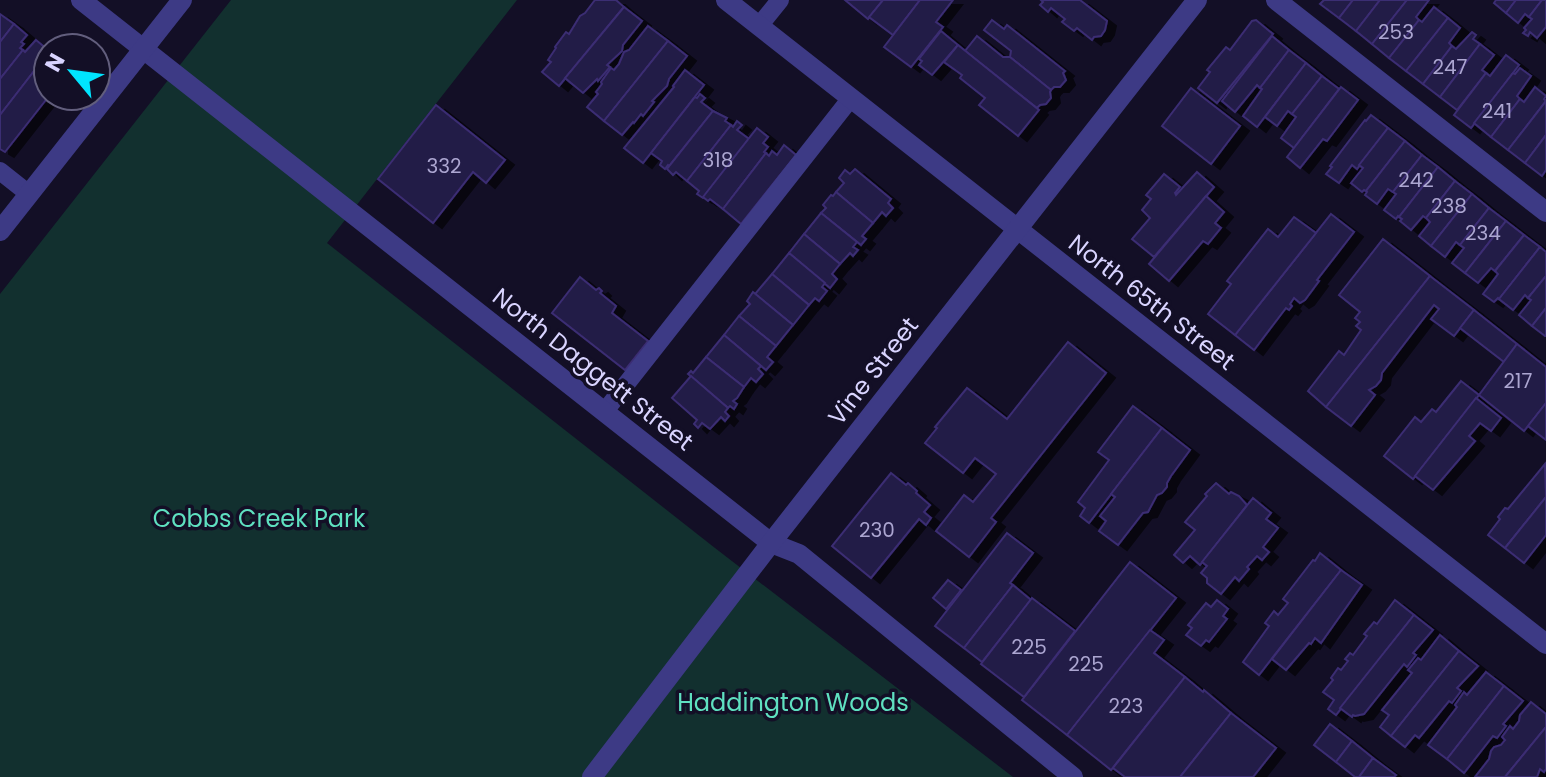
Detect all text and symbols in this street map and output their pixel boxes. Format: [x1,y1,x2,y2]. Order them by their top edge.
house number: 253 [1378,18,1414,46]
north arrow [32,32,112,112]
text: N [37,48,73,77]
house number: 247 [1433,53,1468,81]
house number: 241 [1482,97,1512,125]
house number: 318 [703,146,733,174]
house number: 332 [426,152,462,180]
house number: 242 [1398,166,1434,194]
house number: 238 [1431,192,1467,220]
house number: 234 [1465,219,1501,247]
street label: North 65th Street [1062,227,1242,377]
street label: North Daggett Street [486,280,700,458]
street label: Vine Street [820,310,926,432]
house number: 217 [1504,367,1532,395]
park label: Cobbs Creek Park [153,502,366,535]
house number: 230 [859,516,895,544]
house number: 225 [1011,633,1047,661]
house number: 225 [1068,650,1104,678]
park label: Haddington Woods [677,686,909,719]
house number: 223 [1109,692,1143,720]

